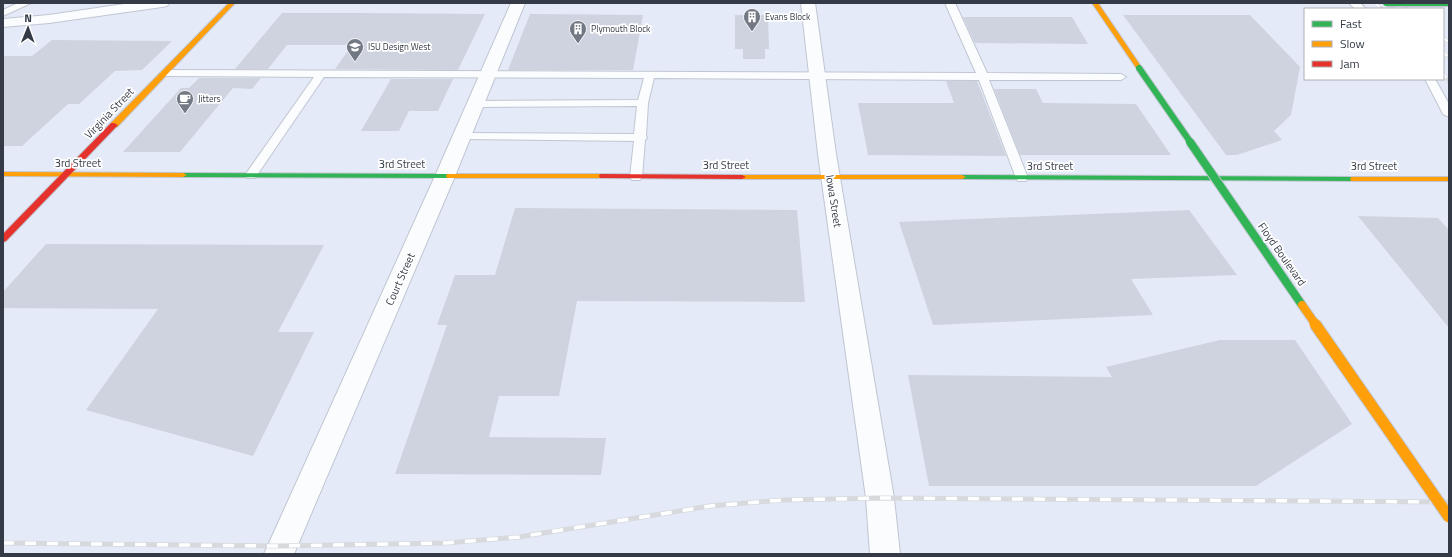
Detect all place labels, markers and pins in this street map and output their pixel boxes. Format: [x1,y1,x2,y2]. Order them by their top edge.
building icon: Evans Block [742,7,762,32]
place label: Evans Block [765,10,811,23]
building icon: Plymouth Block [568,19,588,44]
place label: Plymouth Block [591,22,651,35]
school or university icon: ISU Design West [345,37,365,62]
place label: ISU Design West [368,40,431,53]
cafe icon: Jitters [175,89,195,114]
place label: Jitters [198,92,221,105]

